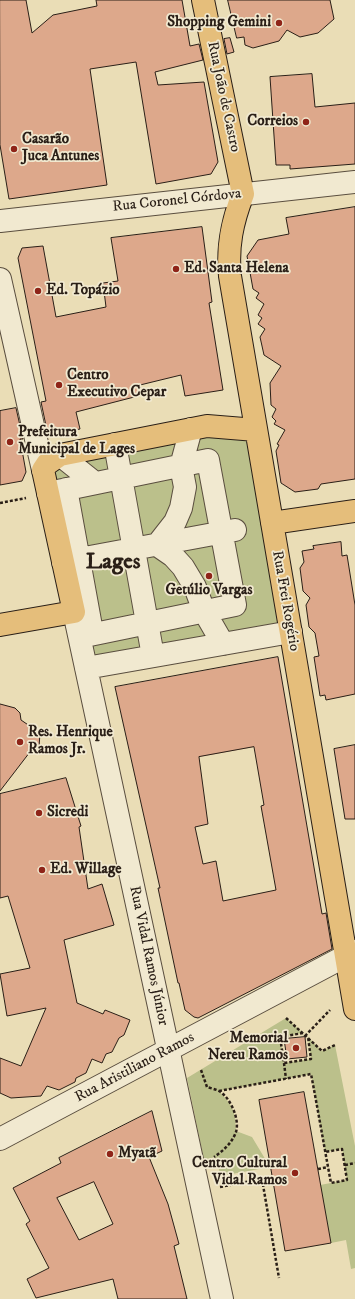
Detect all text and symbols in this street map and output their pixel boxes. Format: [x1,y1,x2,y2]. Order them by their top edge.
place label: Shopping Gemini [167,14,271,32]
marker: Shopping Gemini [274,18,284,28]
street label: Rua João de Castro [202,40,244,154]
place label: Correios [247,113,298,131]
marker: Correios [301,117,311,127]
place label: Casarão Juca Antunes [22,131,99,166]
marker: Casarão Juca Antunes [9,144,19,154]
street label: Rua Coronel Córdova [112,185,242,217]
place label: Ed. Santa Helena [184,260,289,278]
marker: Ed. Santa Helena [171,264,181,274]
place label: Ed. Topázio [46,282,120,300]
marker: Ed. Topázio [33,286,43,296]
place label: Centro Executivo Cepar [67,367,166,402]
marker: Centro Executivo Cepar [54,380,64,390]
place label: Prefeitura Municipal de Lages [18,424,135,459]
marker: Prefeitura Municipal de Lages [5,437,15,447]
district label: Lages [86,549,140,577]
street label: Rua Frei Rogério [267,549,303,653]
marker: Getúlio Vargas [204,571,214,581]
place label: Getúlio Vargas [166,582,252,600]
place label: Res. Henrique Ramos Jr. [28,724,113,759]
marker: Res. Henrique Ramos Jr. [15,737,25,747]
place label: Sicredi [47,804,88,822]
marker: Sicredi [34,808,44,818]
place label: Ed. Willage [50,861,122,879]
marker: Ed. Willage [37,865,47,875]
street label: Rua Vidal Ramos Júnior [124,885,172,1027]
street label: Rua Aristiliano Ramos [72,1029,198,1107]
place label: Memorial Nereu Ramos [208,1030,288,1065]
marker: Memorial Nereu Ramos [291,1043,301,1053]
place label: Myatã [118,1145,156,1163]
marker: Myatã [105,1149,115,1159]
place label: Centro Cultural Vidal Ramos [192,1155,287,1190]
marker: Centro Cultural Vidal Ramos [290,1168,300,1178]

